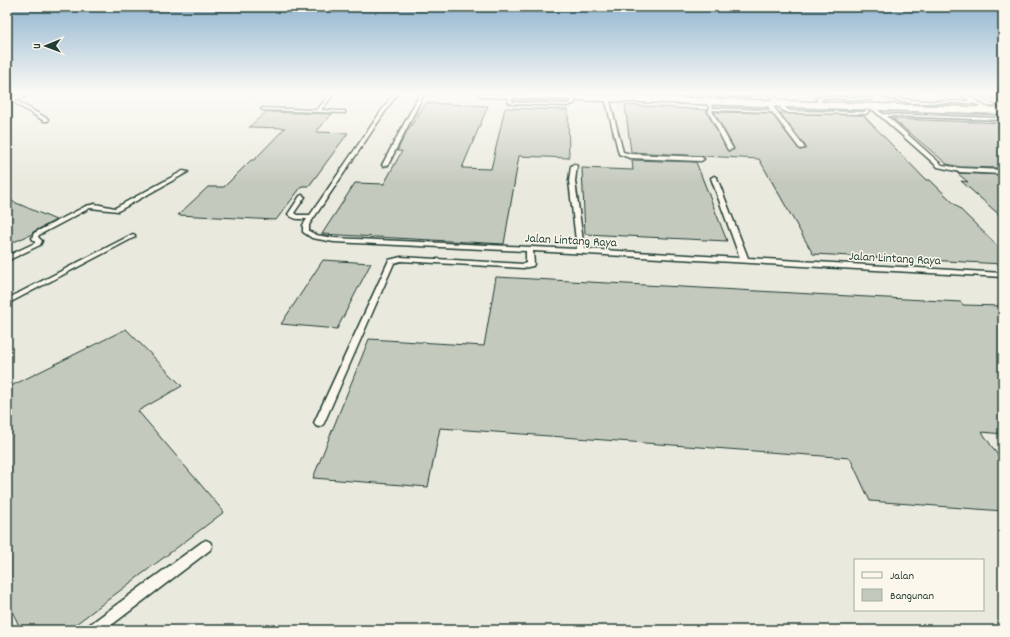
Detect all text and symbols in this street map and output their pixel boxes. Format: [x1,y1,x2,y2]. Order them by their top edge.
north arrow [26,26,66,66]
text: U [30,43,46,49]
street label: Jalan Lintang Raya [524,230,618,253]
street label: Jalan Lintang Raya [848,248,942,271]
legend [854,559,984,611]
text: Jalan [890,568,914,585]
text: Bangunan [890,588,934,605]

